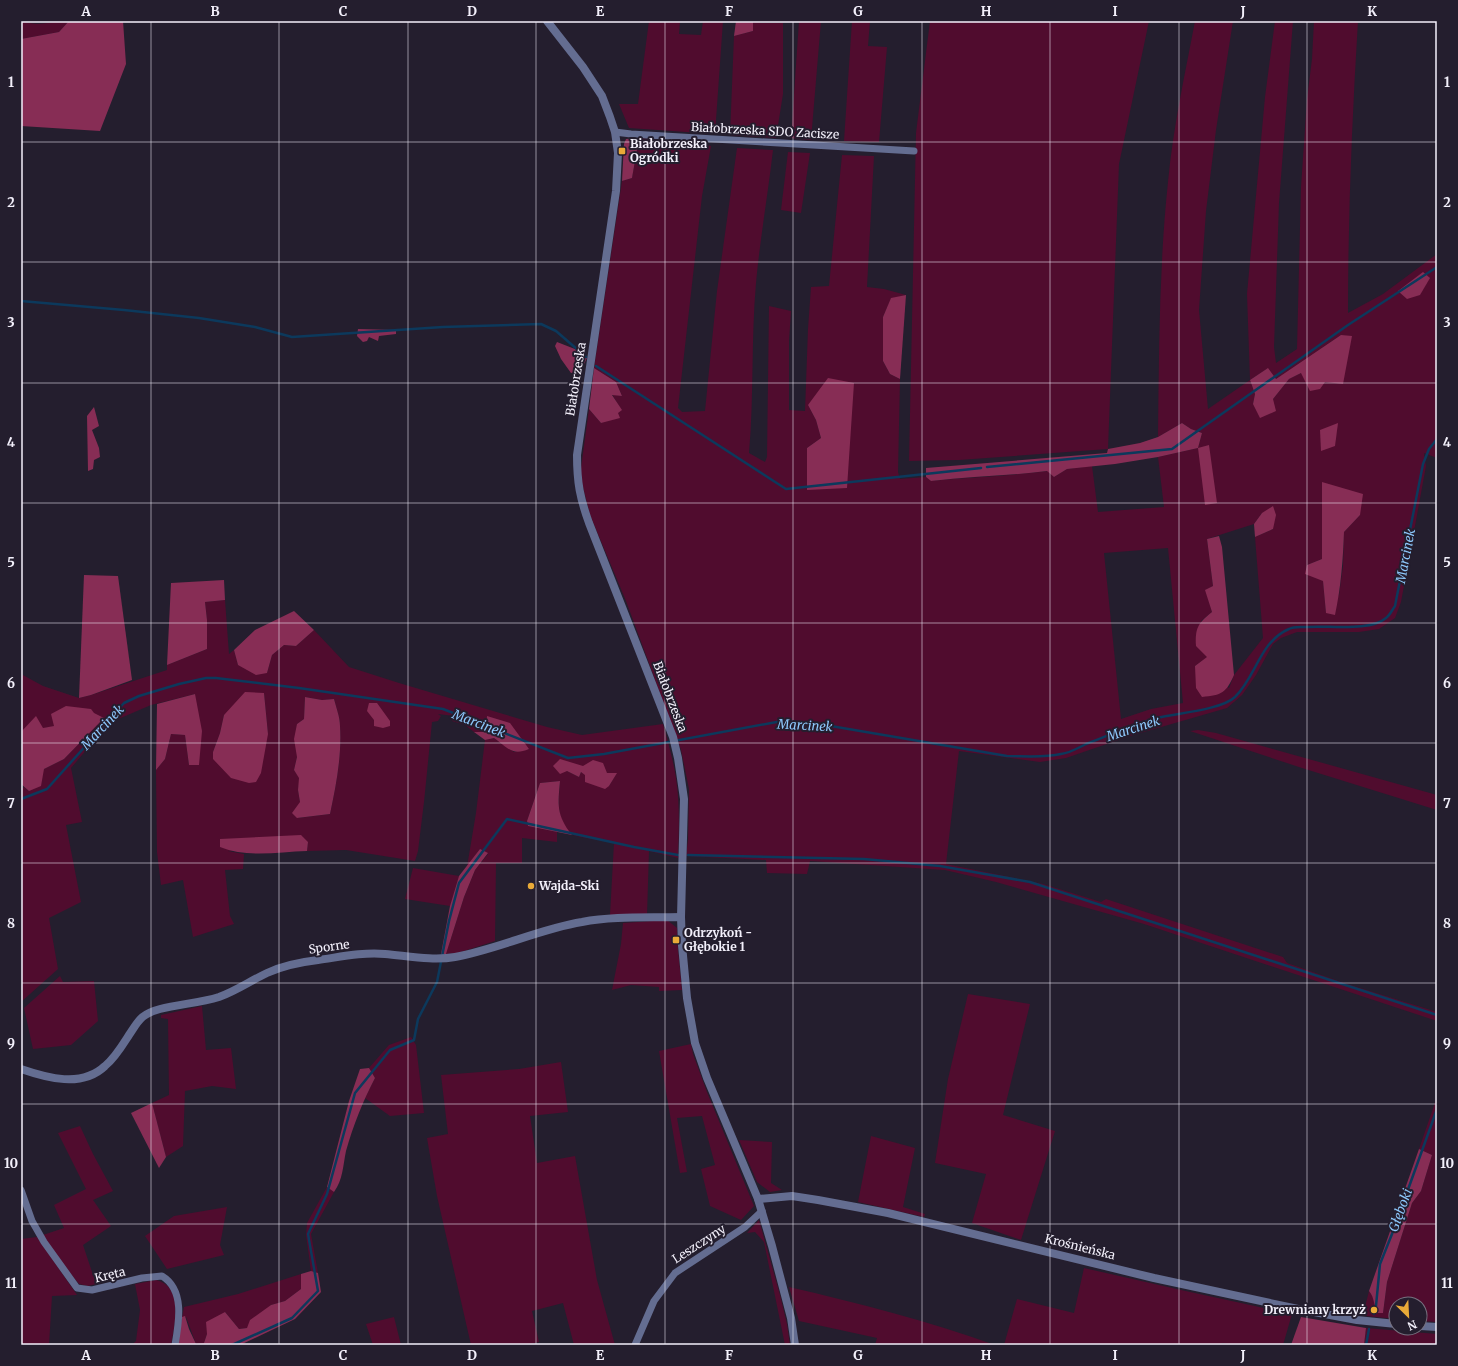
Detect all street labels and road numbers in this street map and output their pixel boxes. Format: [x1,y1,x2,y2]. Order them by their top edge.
street label: Białobrzeska SDO Zacisze [691,119,840,142]
street label: Białobrzeska [562,340,589,417]
street label: Białobrzeska [650,659,691,735]
street label: Sporne [307,936,350,957]
street label: Leszczyny [669,1221,728,1266]
street label: Krośnieńska [1043,1230,1118,1263]
street label: Kręta [93,1264,127,1285]

